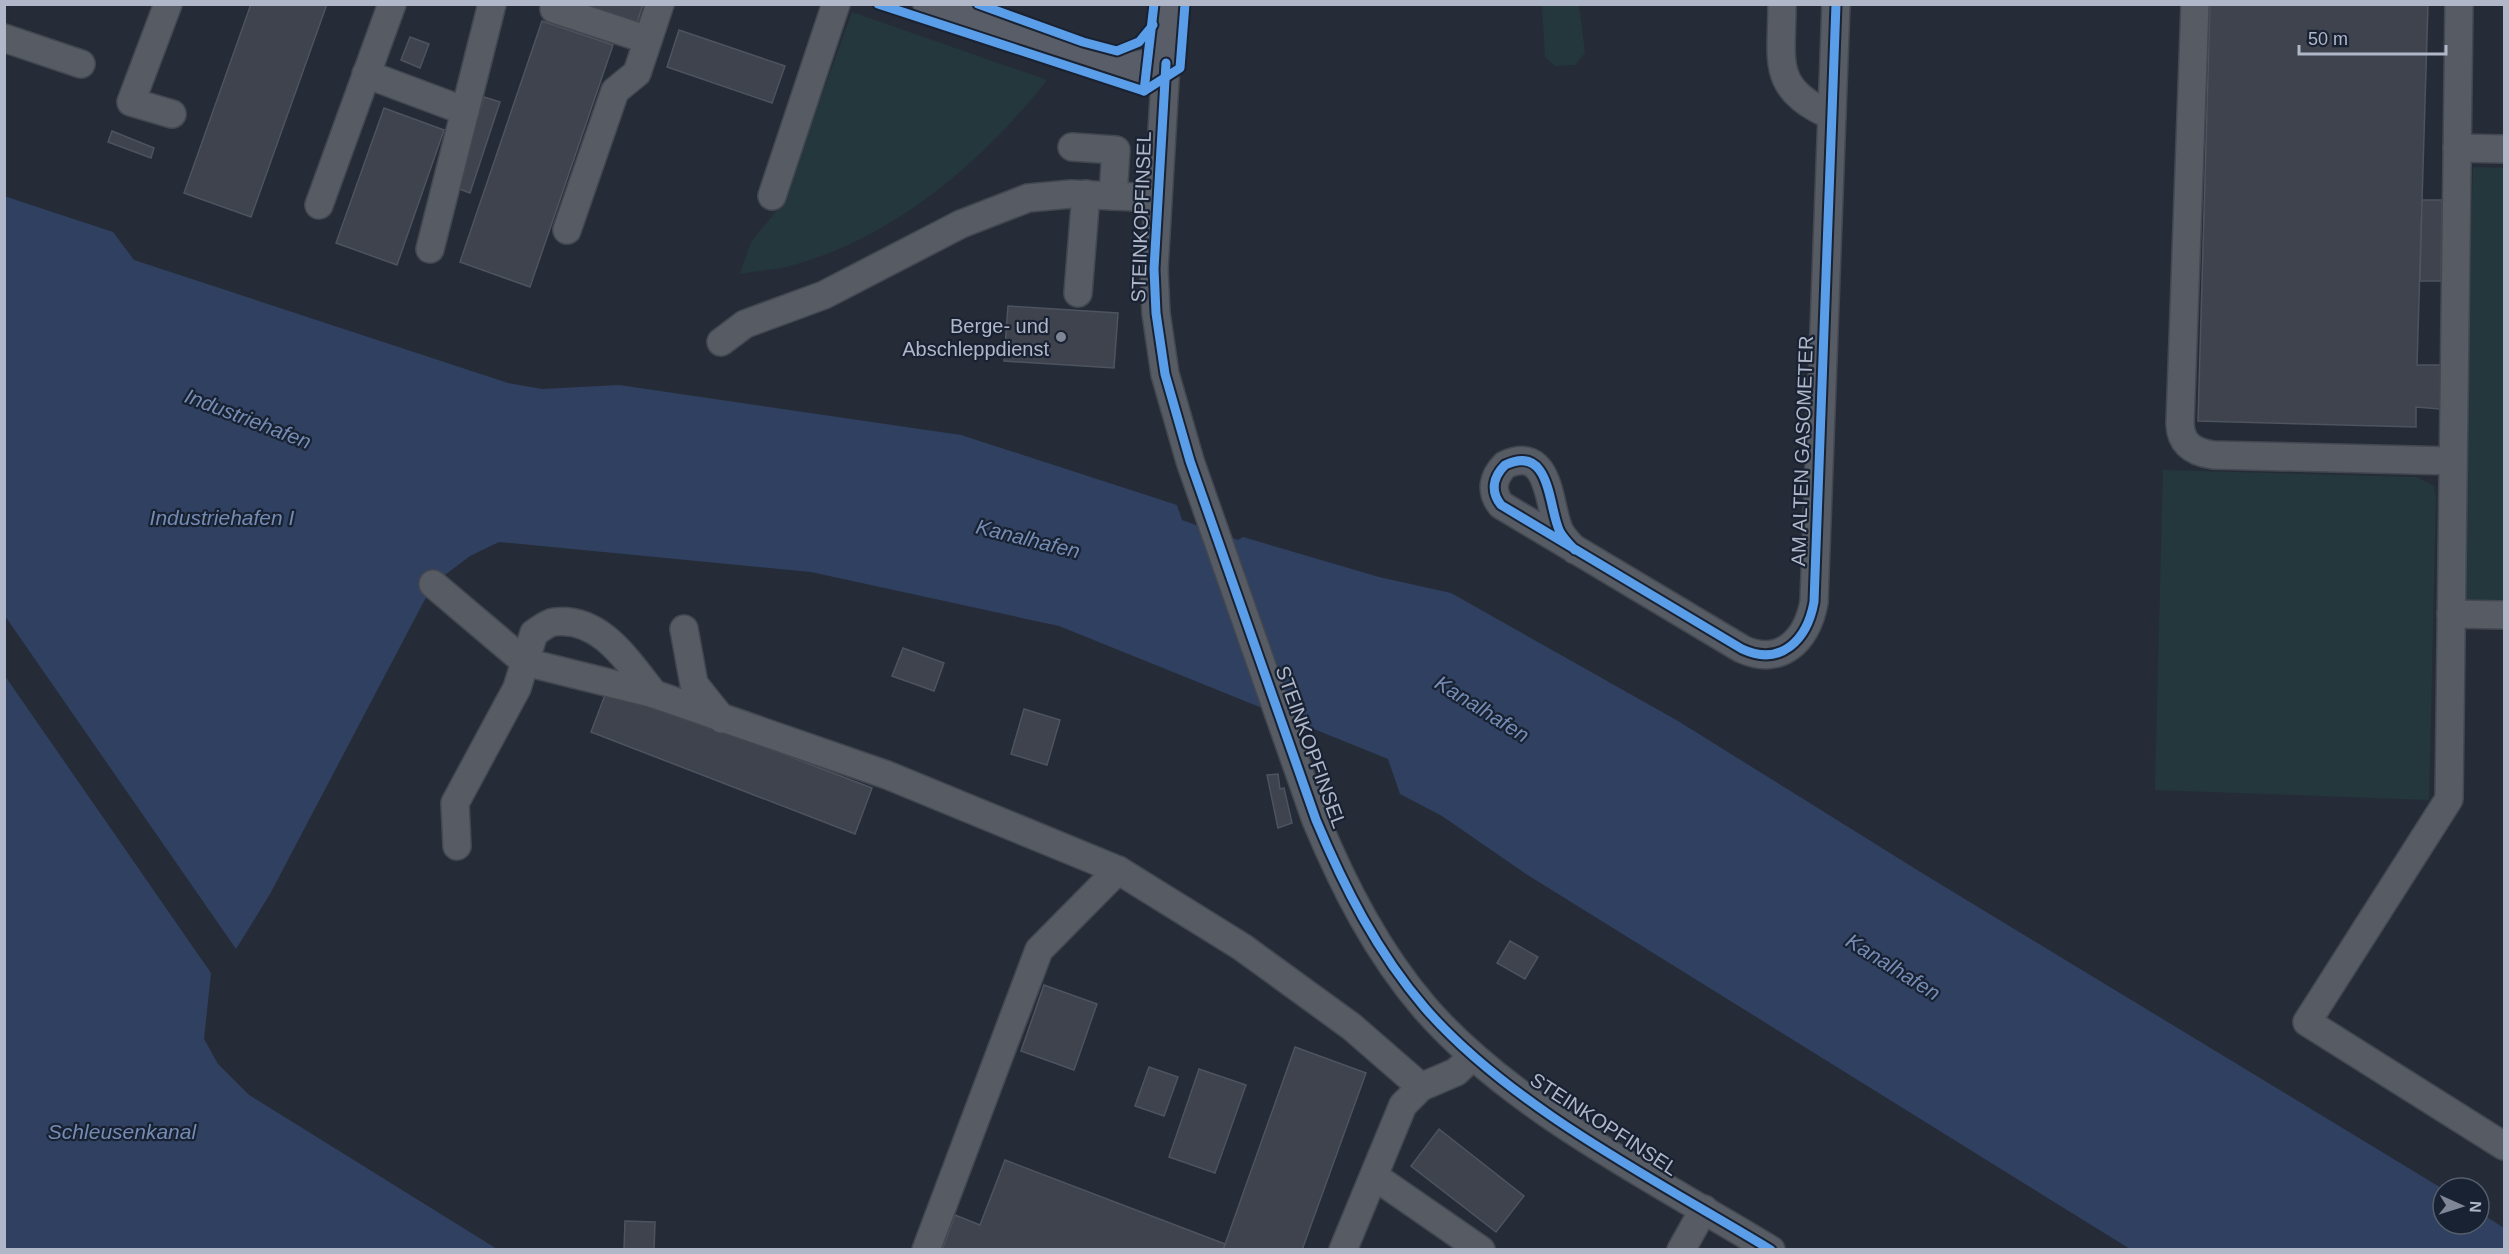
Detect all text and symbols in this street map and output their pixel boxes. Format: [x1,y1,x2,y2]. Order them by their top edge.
scale bar [2299,18,2446,56]
text: 50 m [2308,29,2348,49]
street label: STEINKOPFINSEL [1127,131,1155,303]
place label: Berge- und Abschleppdienst [902,315,1049,360]
marker: Berge- und Abschleppdienst [1054,330,1068,344]
street label: AM ALTEN GASOMETER [1787,335,1817,567]
water label: Industriehafen [182,384,314,453]
water label: Industriehafen I [150,506,295,529]
water label: Kanalhafen [974,515,1082,563]
street label: STEINKOPFINSEL [1271,663,1351,831]
water label: Kanalhafen [1431,671,1533,746]
water label: Kanalhafen [1842,929,1944,1004]
street label: STEINKOPFINSEL [1526,1068,1682,1180]
water label: Schleusenkanal [48,1120,197,1143]
north arrow [2431,1176,2491,1236]
text: N [2467,1201,2484,1213]

